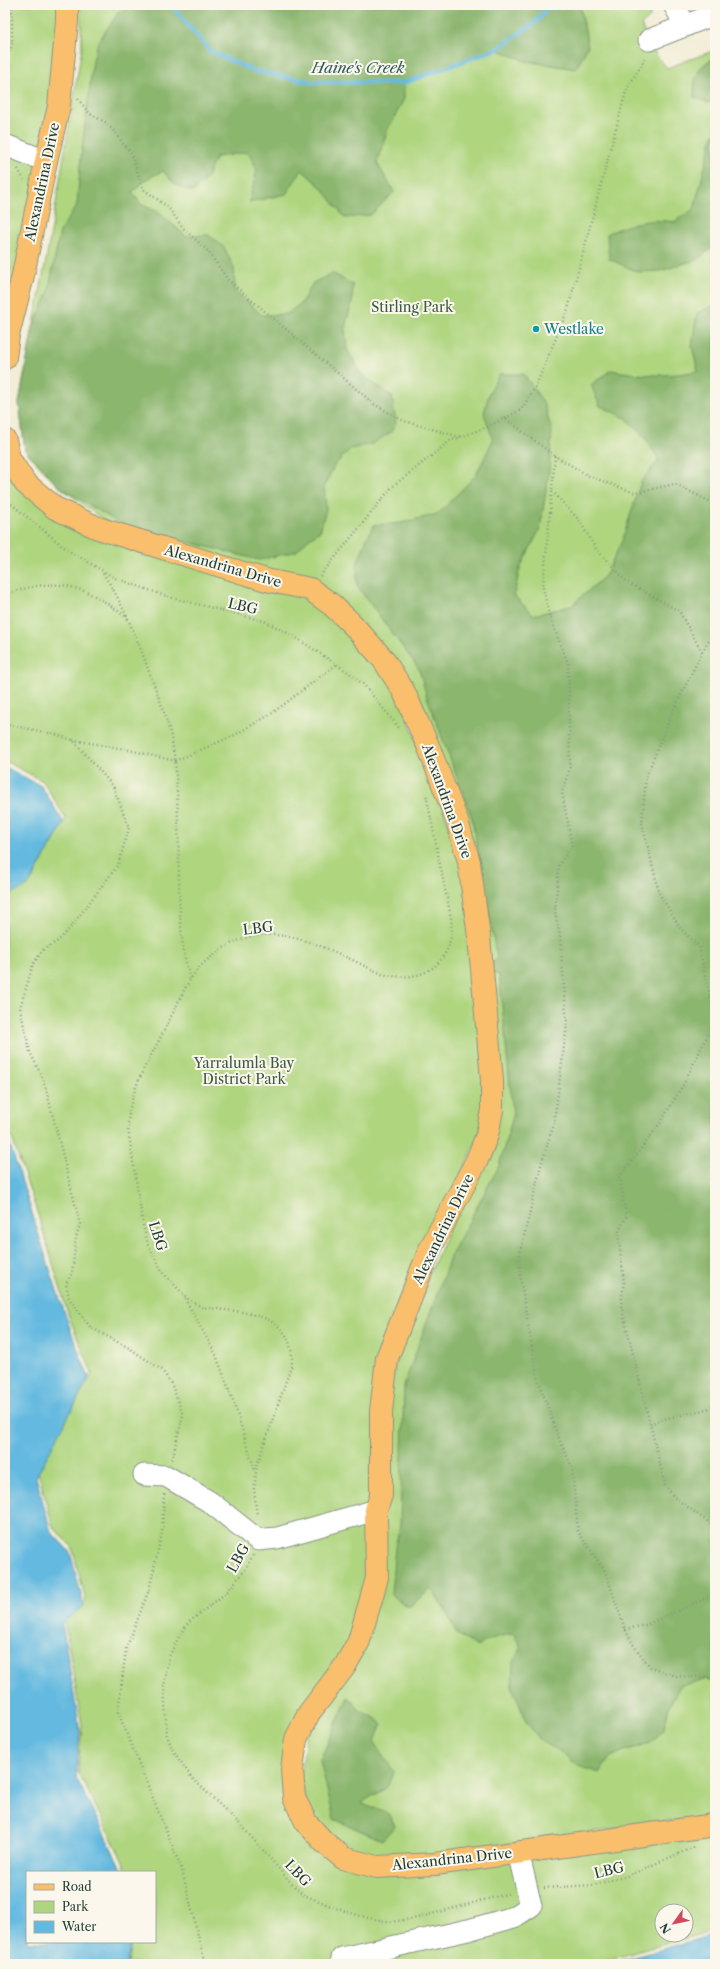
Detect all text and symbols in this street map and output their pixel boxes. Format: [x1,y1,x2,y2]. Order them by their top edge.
water label: Haine's Creek [310,58,405,77]
street label: Alexandrina Drive [20,121,63,244]
park label: Stirling Park [371,298,454,316]
place label: Westlake [543,320,604,338]
marker: Westlake [531,324,541,334]
street label: Alexandrina Drive [161,540,284,591]
street label: LBG [226,594,260,618]
street label: Alexandrina Drive [418,740,476,861]
street label: LBG [242,917,274,939]
park label: Yarralumla Bay District Park [193,1054,294,1088]
street label: Alexandrina Drive [408,1171,478,1288]
street label: LBG [145,1219,171,1253]
street label: LBG [223,1540,253,1576]
street label: Alexandrina Drive [390,1844,513,1874]
street label: LBG [281,1856,315,1890]
street label: LBG [592,1858,626,1882]
legend [26,1871,156,1943]
text: Road [62,1879,92,1894]
text: Park [62,1899,89,1914]
north arrow [654,1903,694,1943]
text: Water [61,1919,96,1934]
text: N [657,1920,674,1936]

